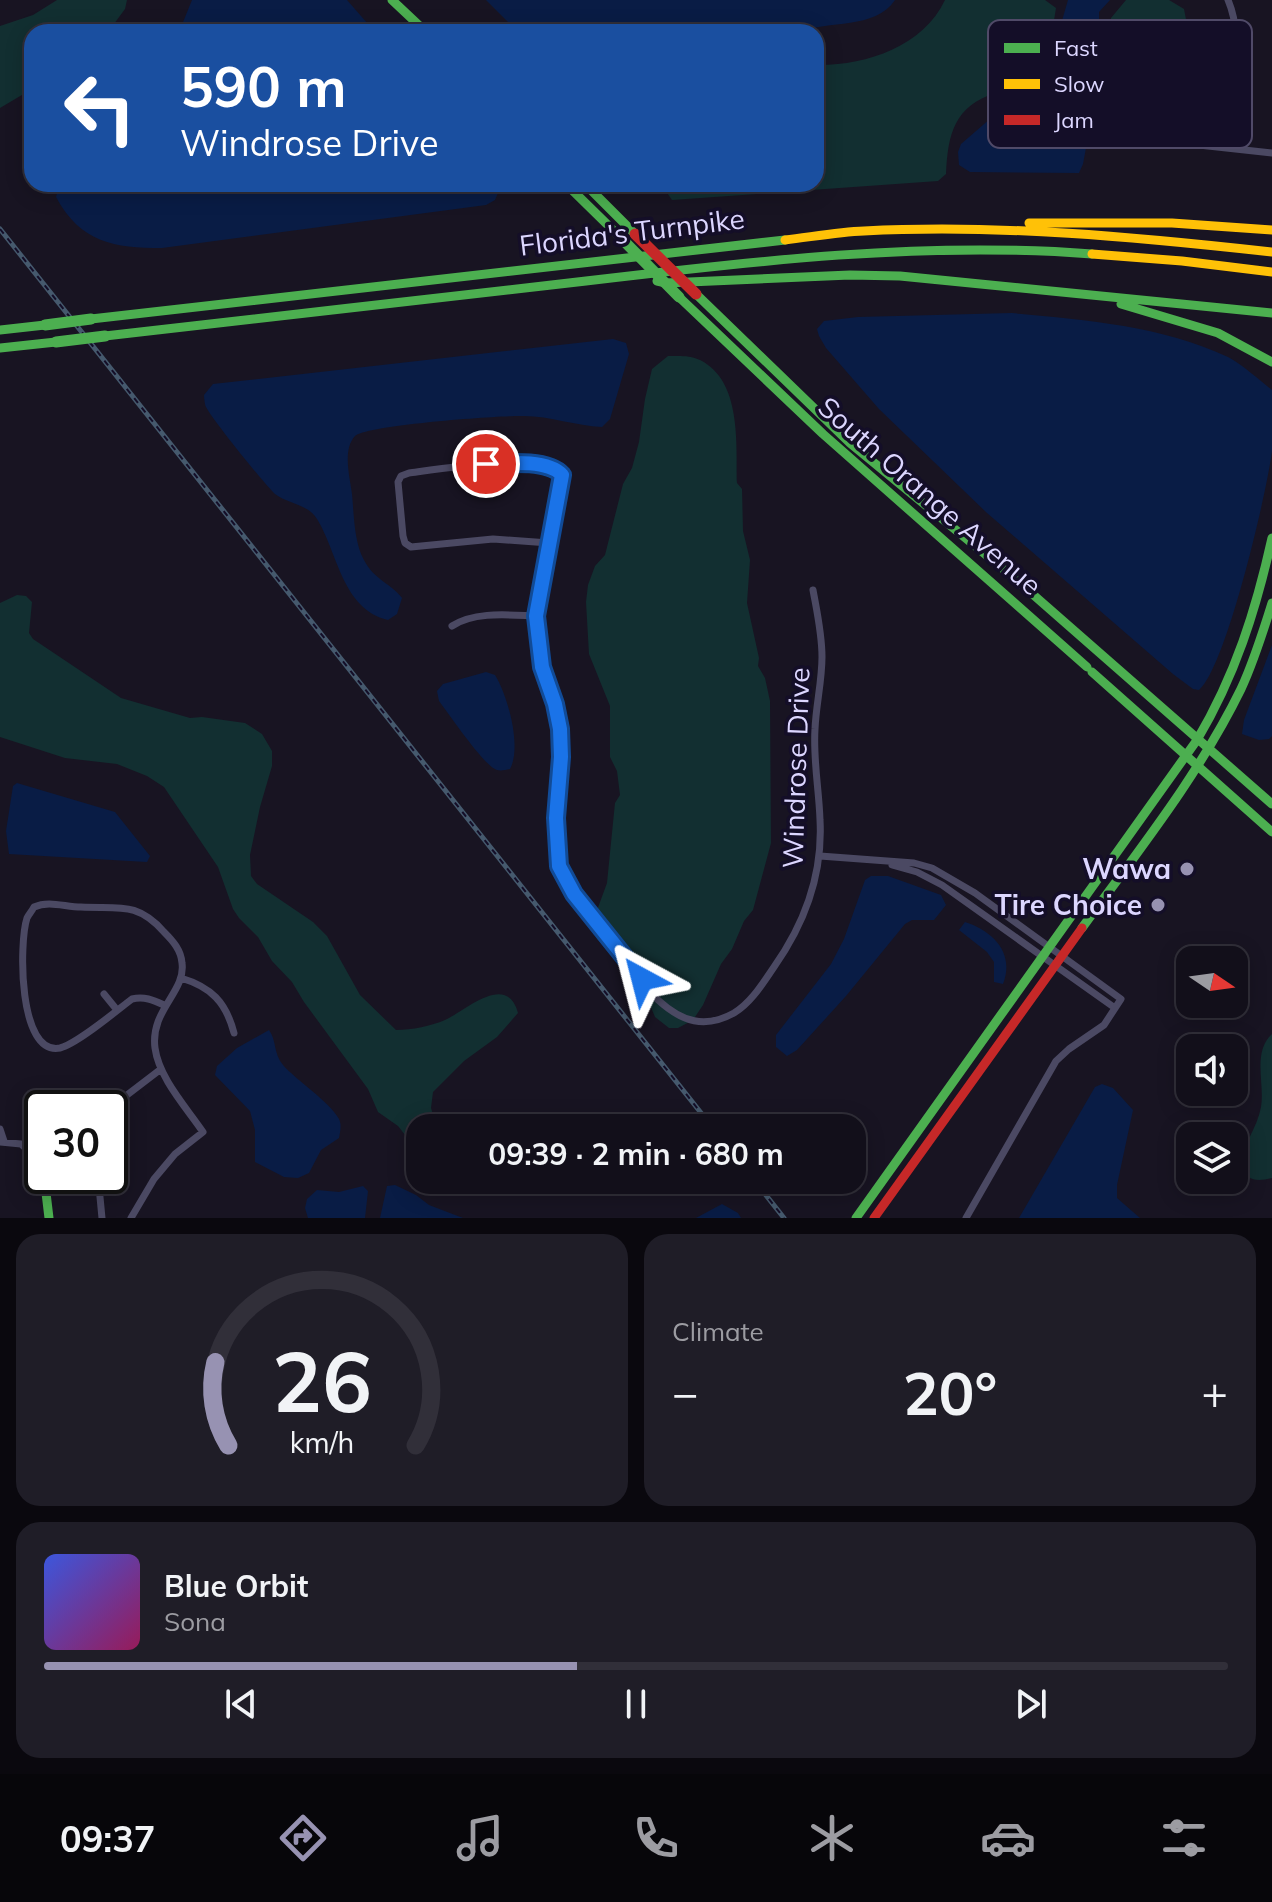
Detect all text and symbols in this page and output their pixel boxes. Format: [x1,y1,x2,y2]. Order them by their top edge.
legend [988,20,1252,148]
text: Fast [1054,34,1098,62]
text: 590 m [180,51,347,121]
icon: left [48,56,152,160]
text: Slow [1054,70,1104,98]
text: Jam [1054,106,1094,134]
text: Windrose Drive [180,120,439,165]
street label: Florida's Turnpike [517,200,747,263]
street label: South Orange Avenue [811,389,1049,602]
pin [452,430,520,498]
icon: arrive [464,442,508,486]
street label: Windrose Drive [775,667,816,869]
place label: Wawa [1082,851,1171,886]
marker: Wawa [1178,860,1196,878]
place label: Tire Choice [994,887,1142,922]
marker: Tire Choice [1149,896,1167,914]
position arrow [600,937,684,1021]
north arrow [1176,946,1248,1018]
map controls [1176,946,1248,1194]
button: sound [1176,1034,1248,1106]
speed limit sign: 30 [24,1090,128,1194]
button: layers [1176,1122,1248,1194]
text: 09:39 · 2 min · 680 m [488,1135,784,1173]
text: Climate [672,1315,764,1348]
text: 26 [272,1328,372,1433]
text: 20° [903,1355,997,1430]
text: − [672,1365,698,1420]
text: + [1202,1365,1228,1420]
text: km/h [290,1424,354,1460]
text: Blue Orbit [164,1567,308,1605]
text: Sona [164,1605,226,1638]
icon: previous [219,1682,263,1726]
icon: pause [614,1682,658,1726]
icon: next [1009,1682,1053,1726]
icon: directions [275,1810,331,1866]
icon: music [452,1810,508,1866]
icon: phone [628,1810,684,1866]
icon: climate [804,1810,860,1866]
icon: car [980,1810,1036,1866]
icon: filters [1156,1810,1212,1866]
text: 09:37 [60,1816,155,1861]

